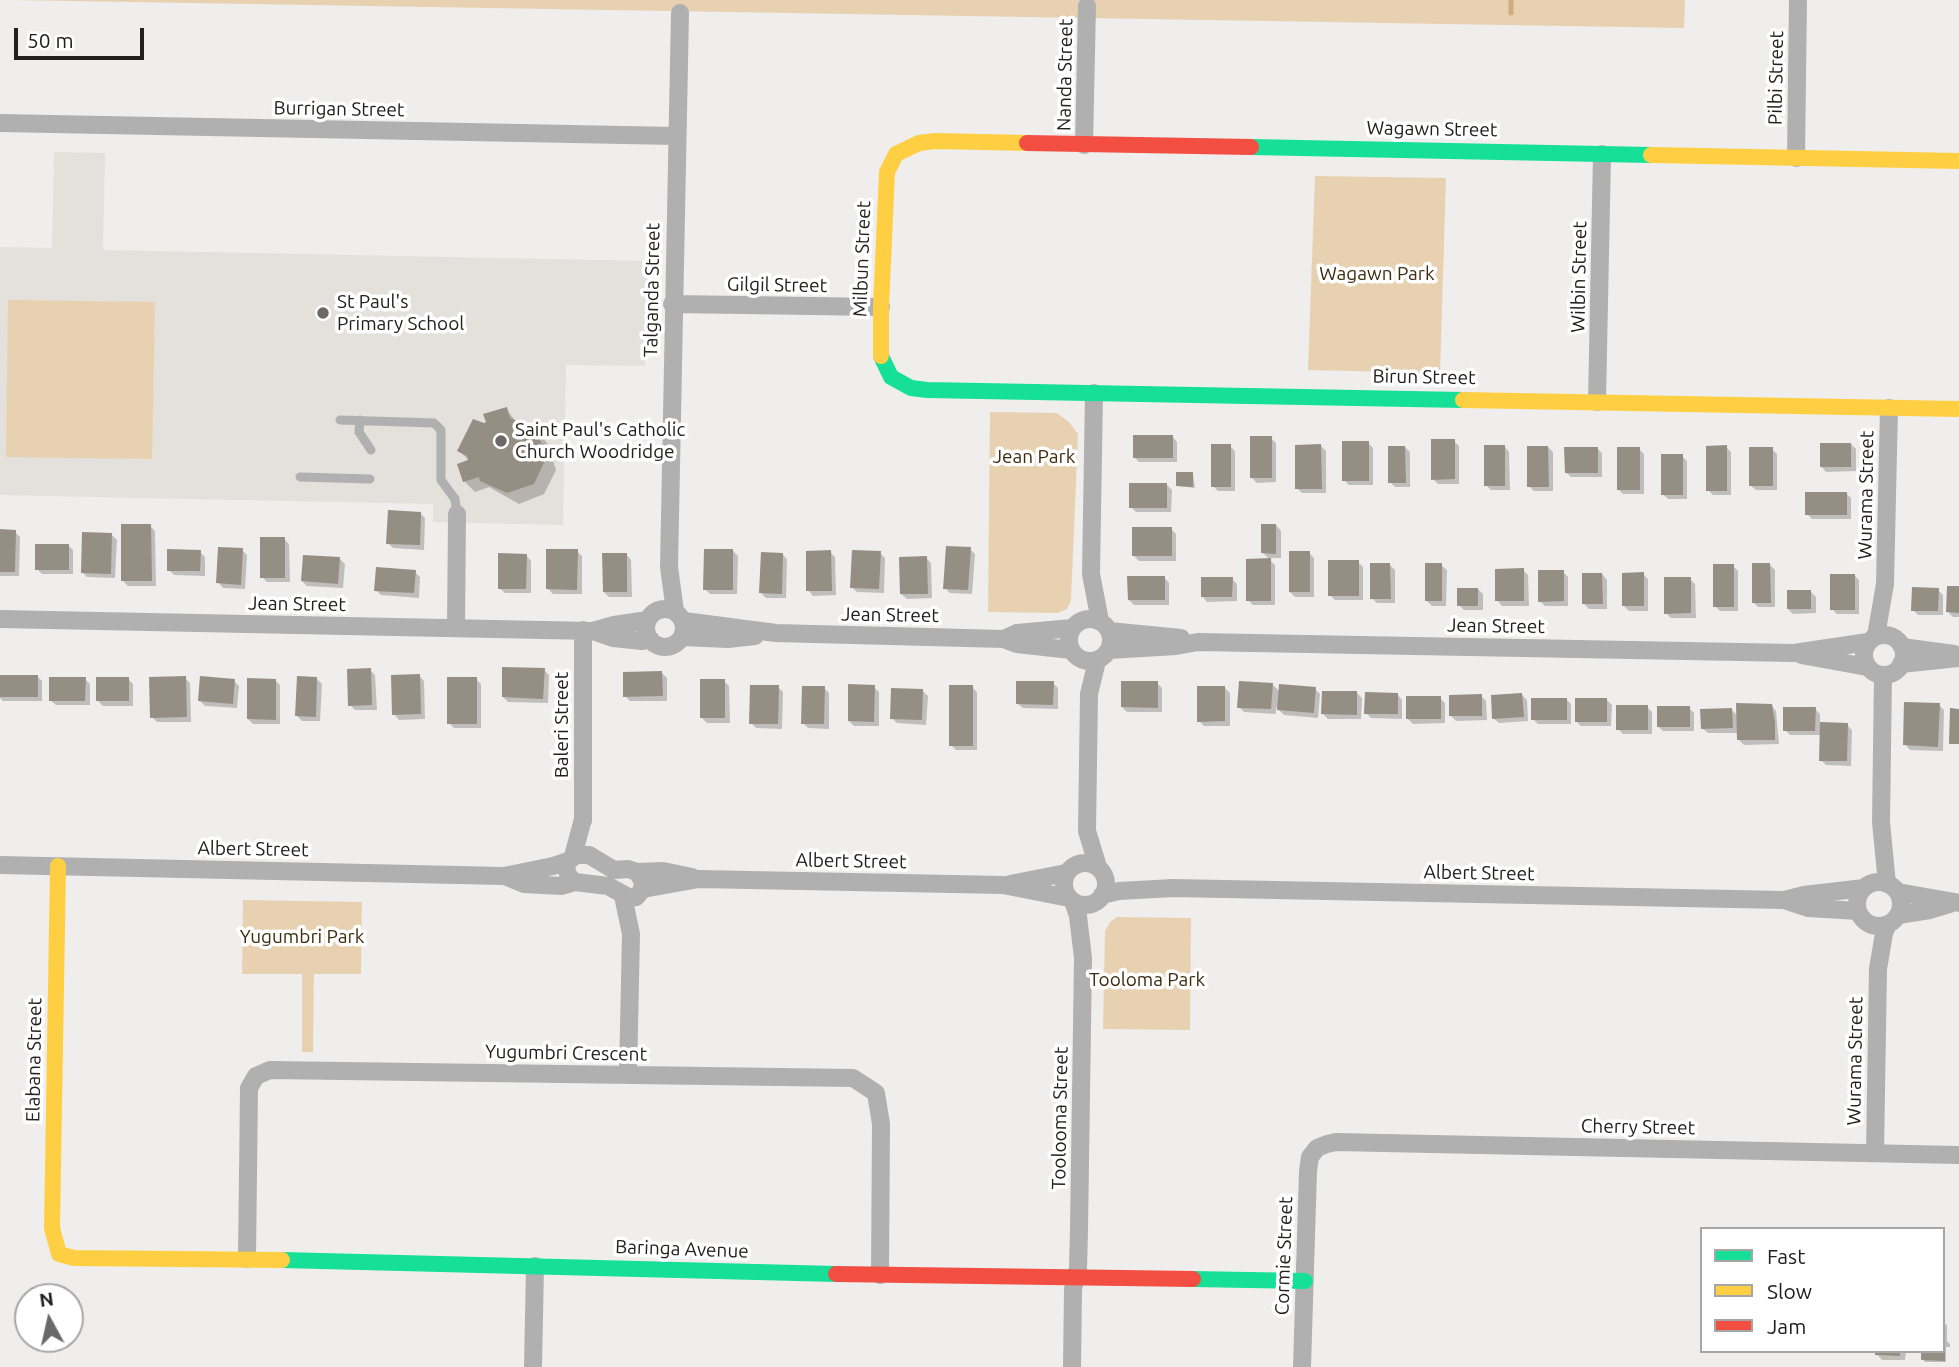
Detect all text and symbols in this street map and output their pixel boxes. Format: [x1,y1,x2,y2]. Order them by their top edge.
scale bar [18,14,147,58]
street label: Nanda Street [1053,19,1077,131]
text: 50 m [27,28,74,52]
street label: Pilbi Street [1764,31,1788,125]
street label: Burrigan Street [273,96,405,122]
street label: Wagawn Street [1366,116,1498,142]
street label: Milbun Street [849,200,875,318]
street label: Wilbin Street [1567,221,1591,333]
street label: Talganda Street [639,223,665,357]
park label: Wagawn Park [1319,263,1435,285]
street label: Gilgil Street [727,273,827,297]
place label: St Paul's Primary School [337,291,464,335]
marker: St Paul's Primary School [315,305,331,321]
street label: Birun Street [1372,365,1476,389]
place label: Saint Paul's Catholic Church Woodridge [515,419,685,463]
street label: Wurama Street [1853,430,1879,560]
marker: Saint Paul's Catholic Church Woodridge [493,433,509,449]
park label: Jean Park [993,446,1075,468]
street label: Jean Street [248,592,346,616]
street label: Jean Street [841,603,939,627]
street label: Jean Street [1447,614,1545,638]
street label: Baleri Street [551,672,573,778]
street label: Albert Street [197,837,309,861]
street label: Albert Street [795,849,907,873]
street label: Albert Street [1423,861,1535,885]
park label: Yugumbri Park [240,926,364,948]
park label: Tooloma Park [1089,969,1205,991]
street label: Wurama Street [1842,996,1868,1126]
street label: Elabana Street [22,998,46,1122]
street label: Yugumbri Crescent [485,1040,647,1066]
street label: Toolooma Street [1047,1046,1073,1190]
street label: Cherry Street [1581,1115,1695,1139]
street label: Cormie Street [1271,1196,1297,1316]
legend [1700,1227,1945,1353]
street label: Baringa Avenue [615,1235,749,1263]
text: Fast [1767,1244,1805,1268]
text: Slow [1767,1279,1812,1303]
north arrow [14,1283,84,1353]
text: N [38,1287,55,1311]
text: Jam [1767,1314,1806,1338]

